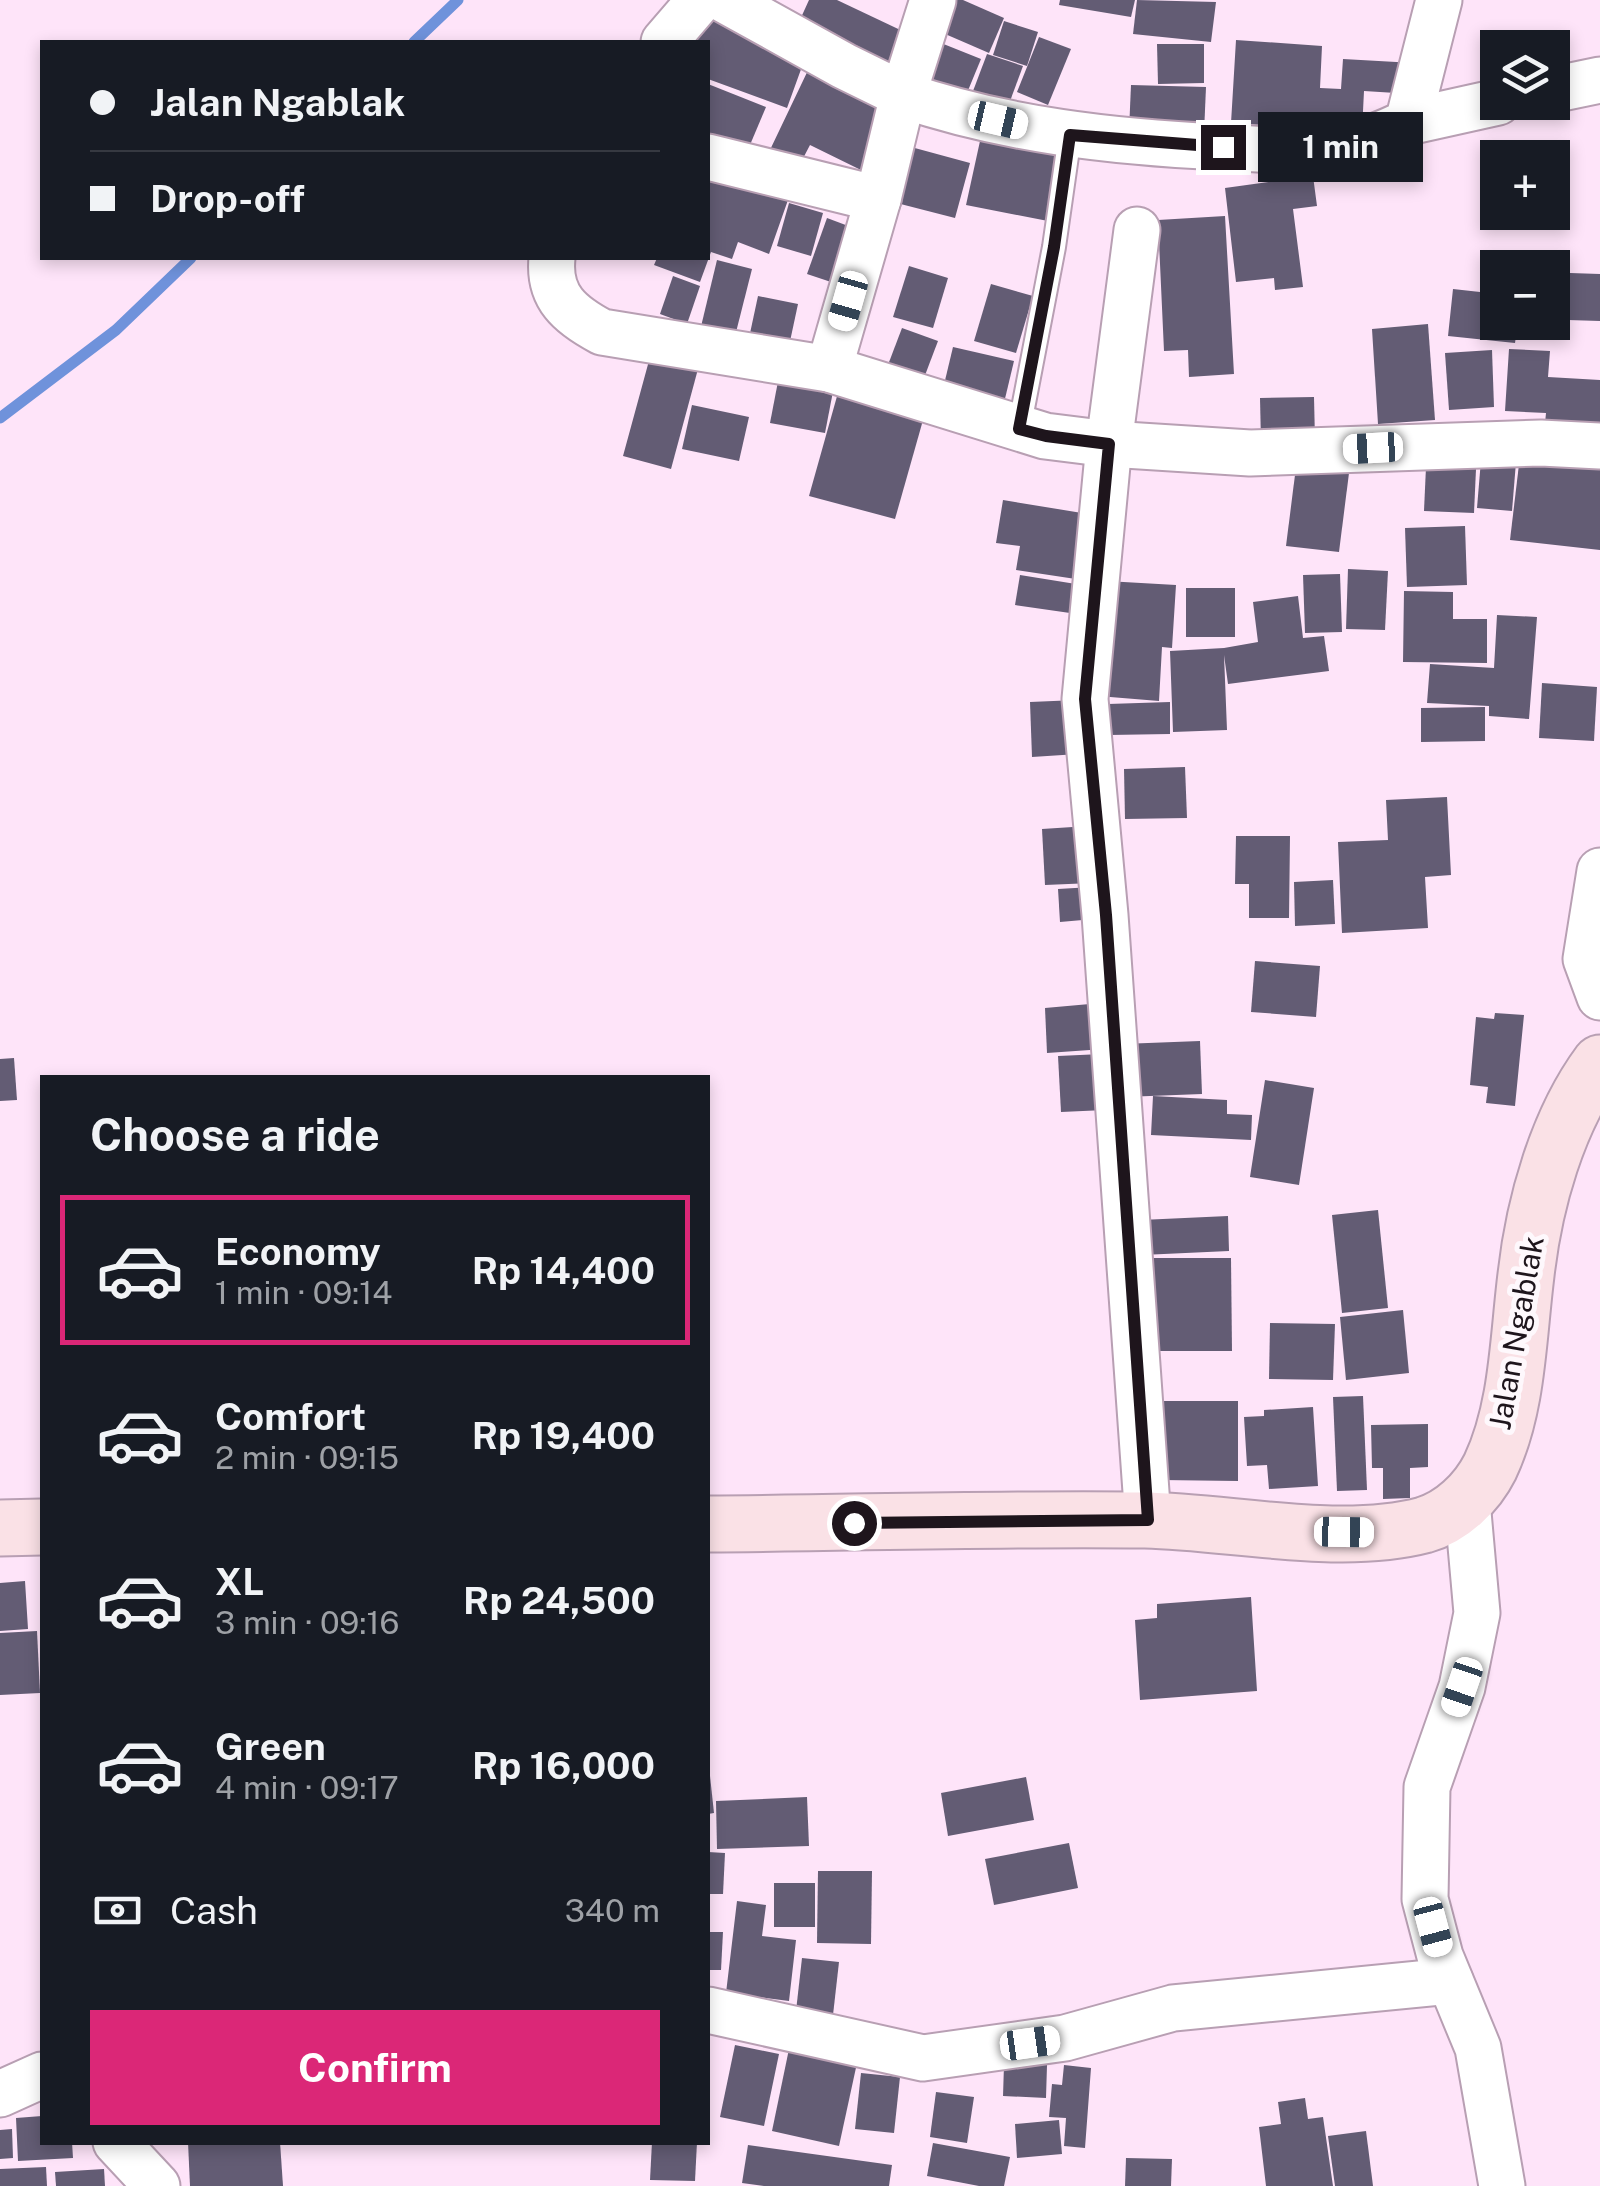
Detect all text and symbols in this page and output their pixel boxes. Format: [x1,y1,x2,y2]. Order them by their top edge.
map controls [1480,30,1570,340]
button: layers [1480,30,1570,120]
text: Jalan Ngablak [150,80,405,125]
car [965,99,1031,141]
callout: 1 min [1258,112,1423,182]
route end [1201,125,1246,170]
text: 1 min [1302,128,1379,165]
button: + [1480,140,1570,230]
text: Drop-off [150,176,305,221]
button: − [1480,250,1570,340]
car [825,268,871,334]
car [1342,431,1404,465]
text: Choose a ride [90,1108,380,1161]
icon: car [95,1225,185,1315]
text: Economy [215,1229,381,1274]
street label: Jalan Ngablak [1481,1233,1551,1432]
text: Rp 14,400 [472,1248,655,1293]
text: 1 min · 09:14 [215,1274,392,1311]
icon: car [95,1390,185,1480]
text: Comfort [215,1394,366,1439]
text: Rp 19,400 [472,1413,655,1458]
text: 2 min · 09:15 [215,1439,399,1476]
route start [832,1501,877,1546]
car [1314,1516,1374,1548]
icon: car [95,1555,185,1645]
text: XL [215,1559,264,1604]
text: Rp 24,500 [463,1578,655,1623]
text: 3 min · 09:16 [215,1604,399,1641]
car [1438,1654,1486,1720]
icon: car [95,1720,185,1810]
text: Green [215,1724,326,1769]
text: Rp 16,000 [472,1743,655,1788]
text: 4 min · 09:17 [215,1769,399,1806]
icon: cash [90,1883,145,1938]
text: Cash [170,1888,258,1933]
text: 340 m [565,1892,660,1929]
car [1411,1894,1455,1960]
button: Confirm [90,2010,660,2125]
car [998,2024,1062,2062]

